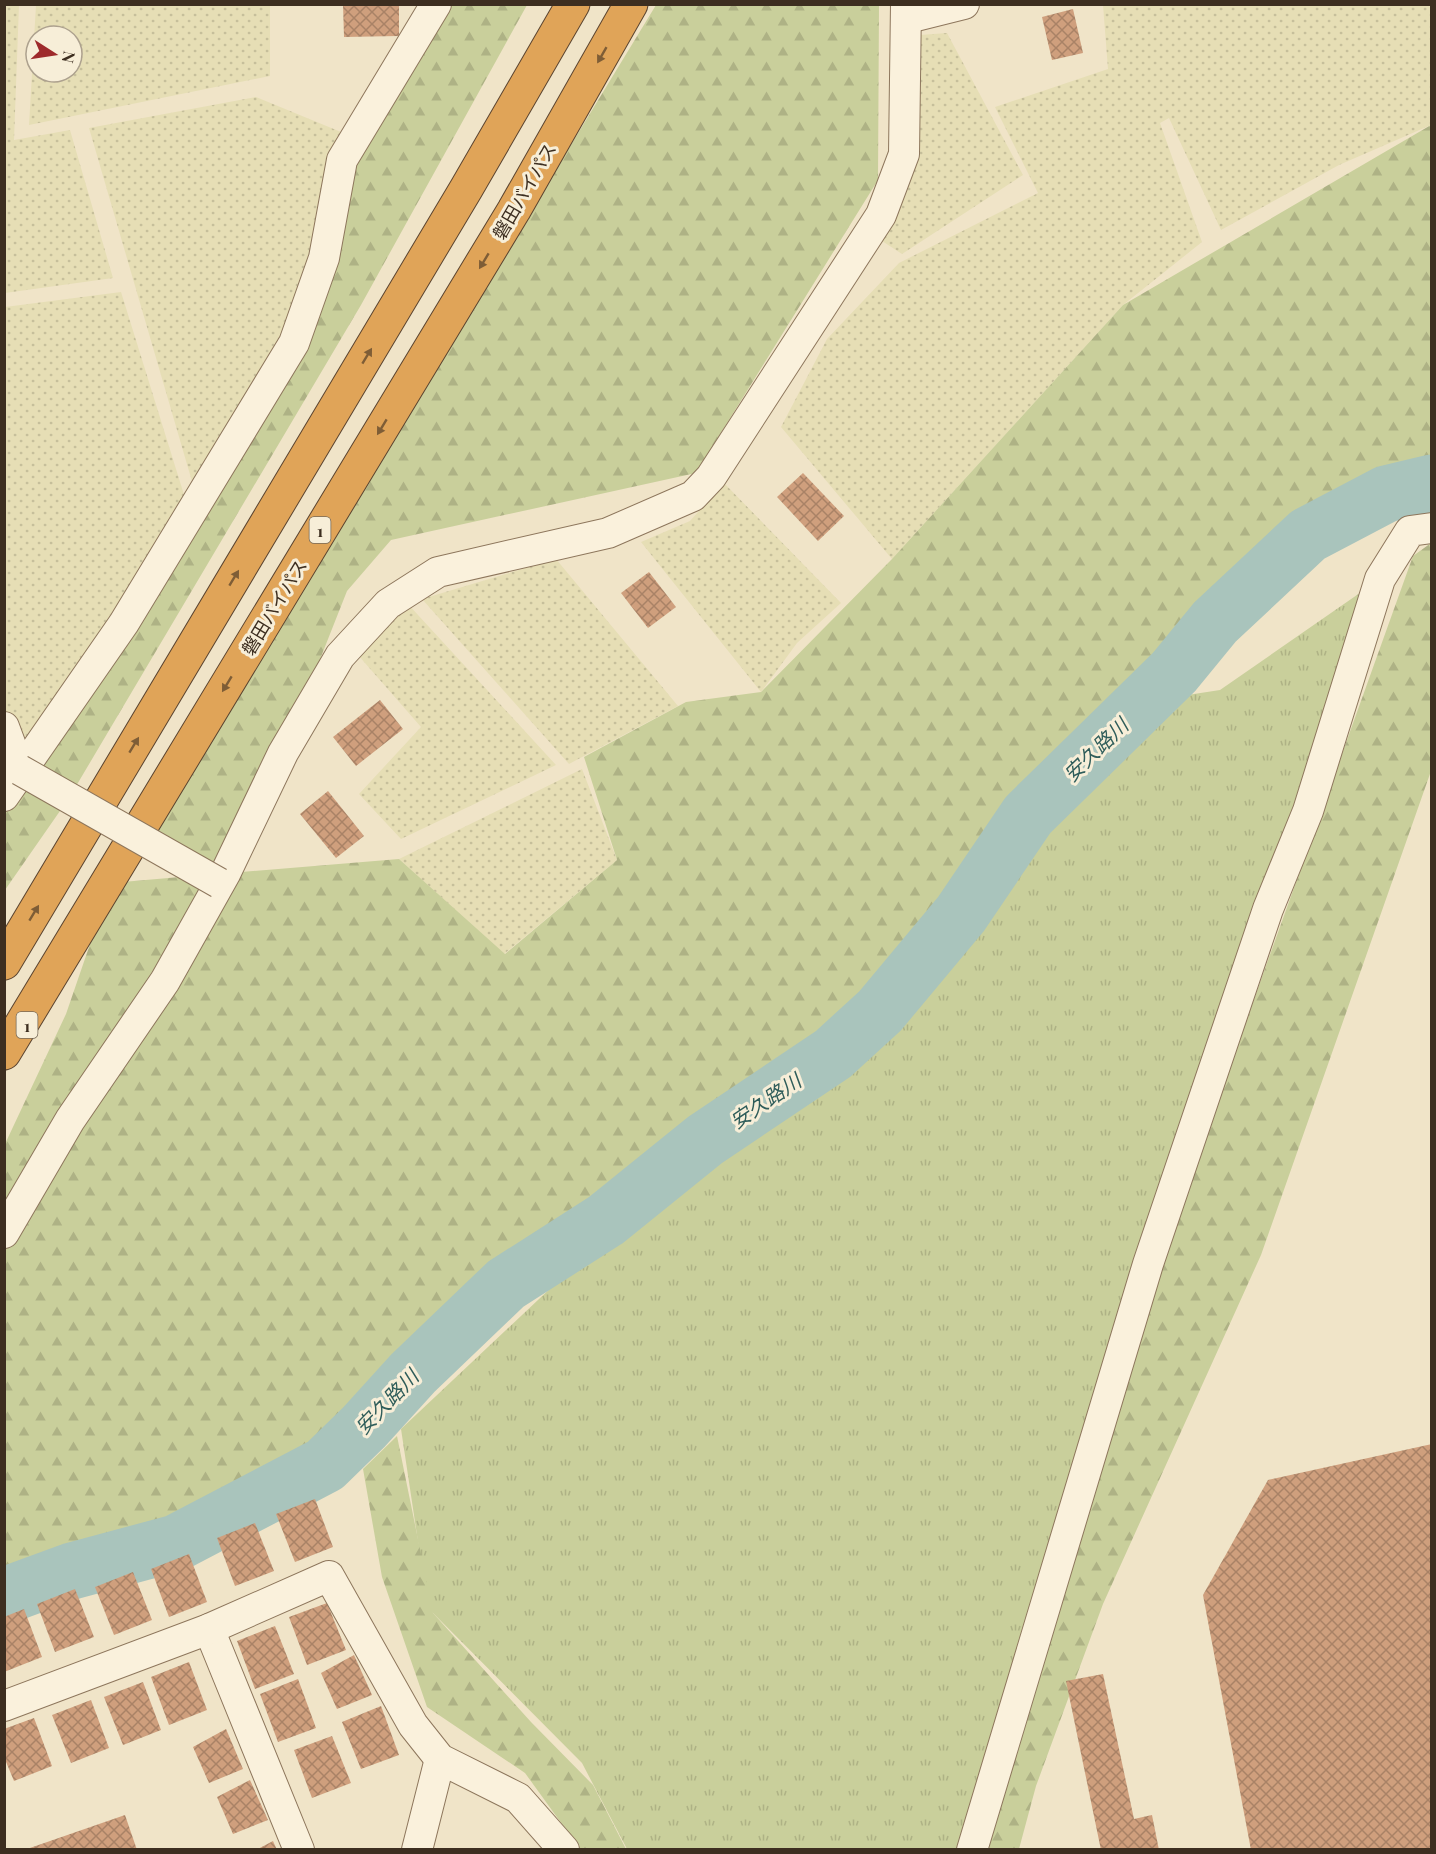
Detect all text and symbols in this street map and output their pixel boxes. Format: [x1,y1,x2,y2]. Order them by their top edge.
north arrow [24,24,84,84]
one-way arrow [597,47,607,64]
text: N [58,49,81,65]
street label: 磐田バイパス [487,138,561,244]
one-way arrow [478,253,489,269]
one-way arrow [361,348,372,364]
one-way arrow [377,419,388,435]
road number: 1 [310,517,330,543]
street label: 磐田バイパス [236,555,312,659]
one-way arrow [229,570,240,586]
one-way arrow [222,676,232,693]
water label: 安久路川 [1057,710,1135,786]
one-way arrow [129,737,140,753]
one-way arrow [29,905,40,921]
road number: 1 [16,1012,38,1038]
water label: 安久路川 [724,1065,807,1134]
water label: 安久路川 [349,1361,425,1439]

